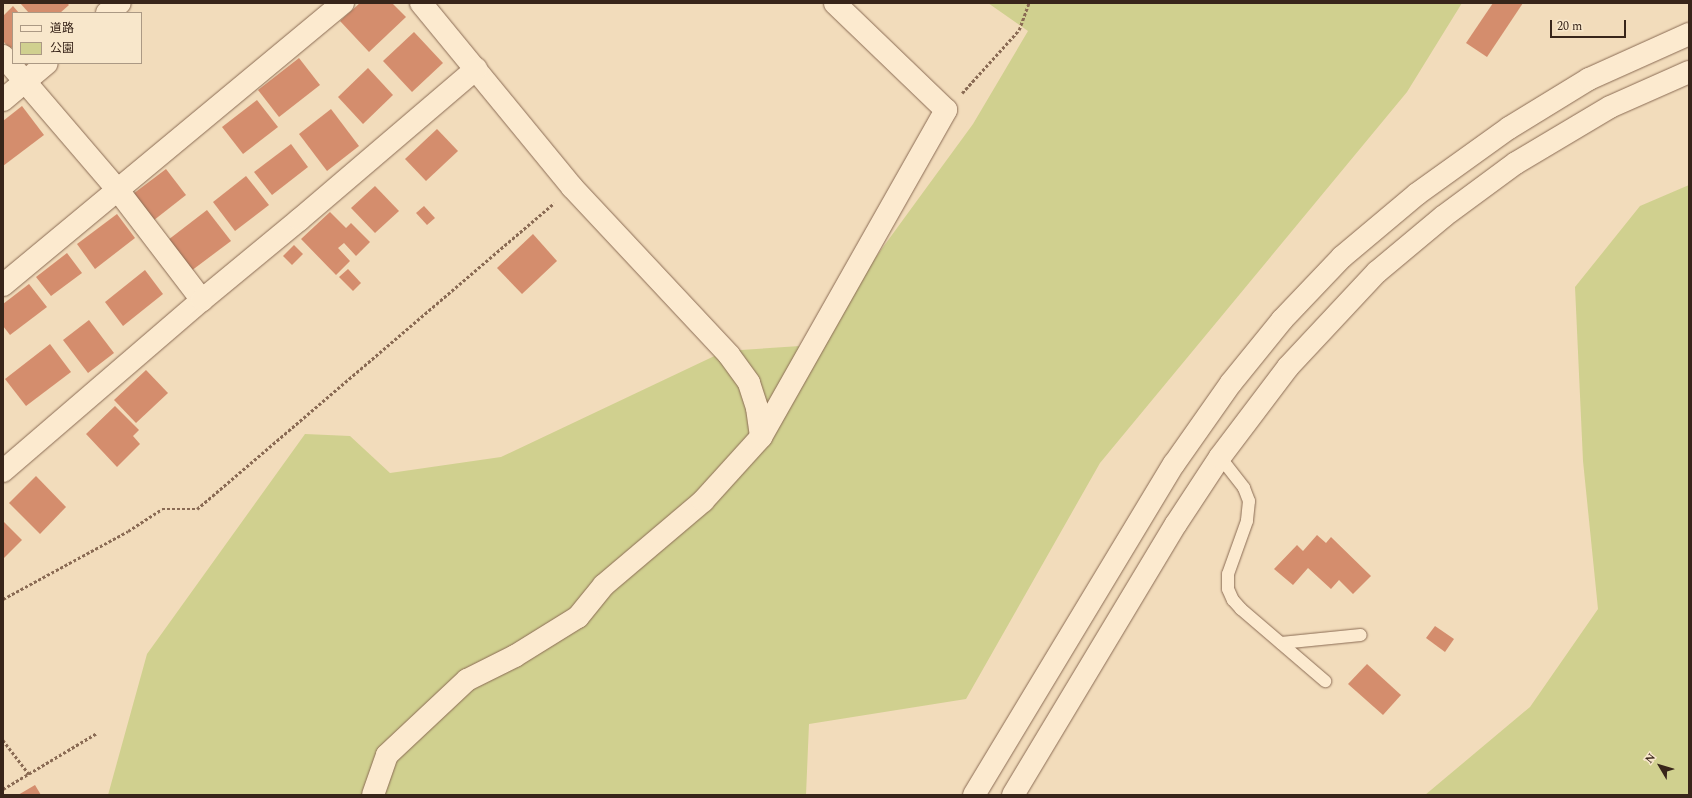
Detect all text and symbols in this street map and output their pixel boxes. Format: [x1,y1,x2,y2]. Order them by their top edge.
legend [12,12,142,64]
scale bar [1552,12,1628,38]
text: 20 m [1557,17,1582,36]
text: 道路 [50,19,74,38]
text: 公園 [50,39,74,58]
north arrow [1640,746,1680,786]
text: N [1641,750,1660,767]

